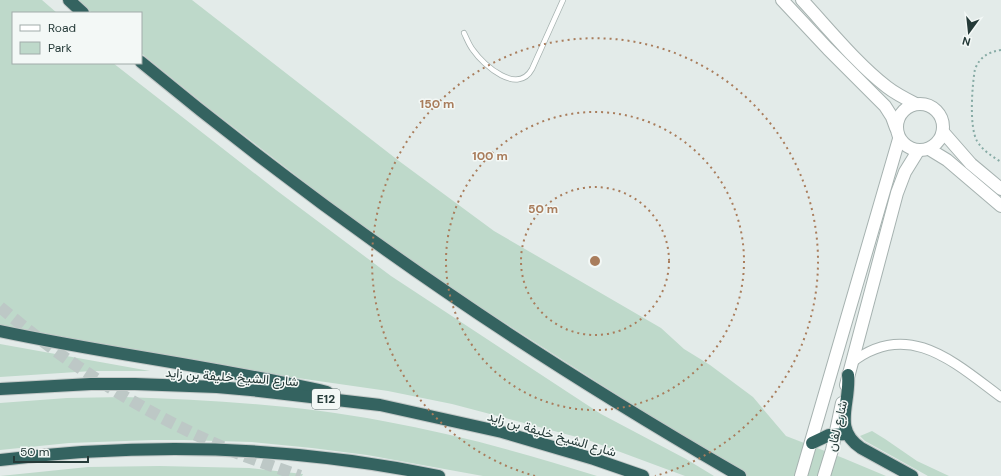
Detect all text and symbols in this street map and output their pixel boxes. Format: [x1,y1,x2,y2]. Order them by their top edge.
legend [12,12,142,64]
north arrow [949,12,989,52]
text: Road [48,20,76,36]
text: N [961,34,972,49]
text: Park [48,40,72,56]
text: 150 m [420,96,454,112]
text: 100 m [472,148,508,164]
text: 50 m [528,201,558,217]
centre of rings [588,254,602,268]
street label: شارع الشيخ خليفة بن زايد [165,364,299,391]
road number: E12 [312,389,340,409]
street label: شارع لفان [823,399,852,453]
street label: شارع الشيخ خليفة بن زايد [485,407,619,462]
scale bar [14,438,88,464]
text: 50 m [20,444,49,460]

